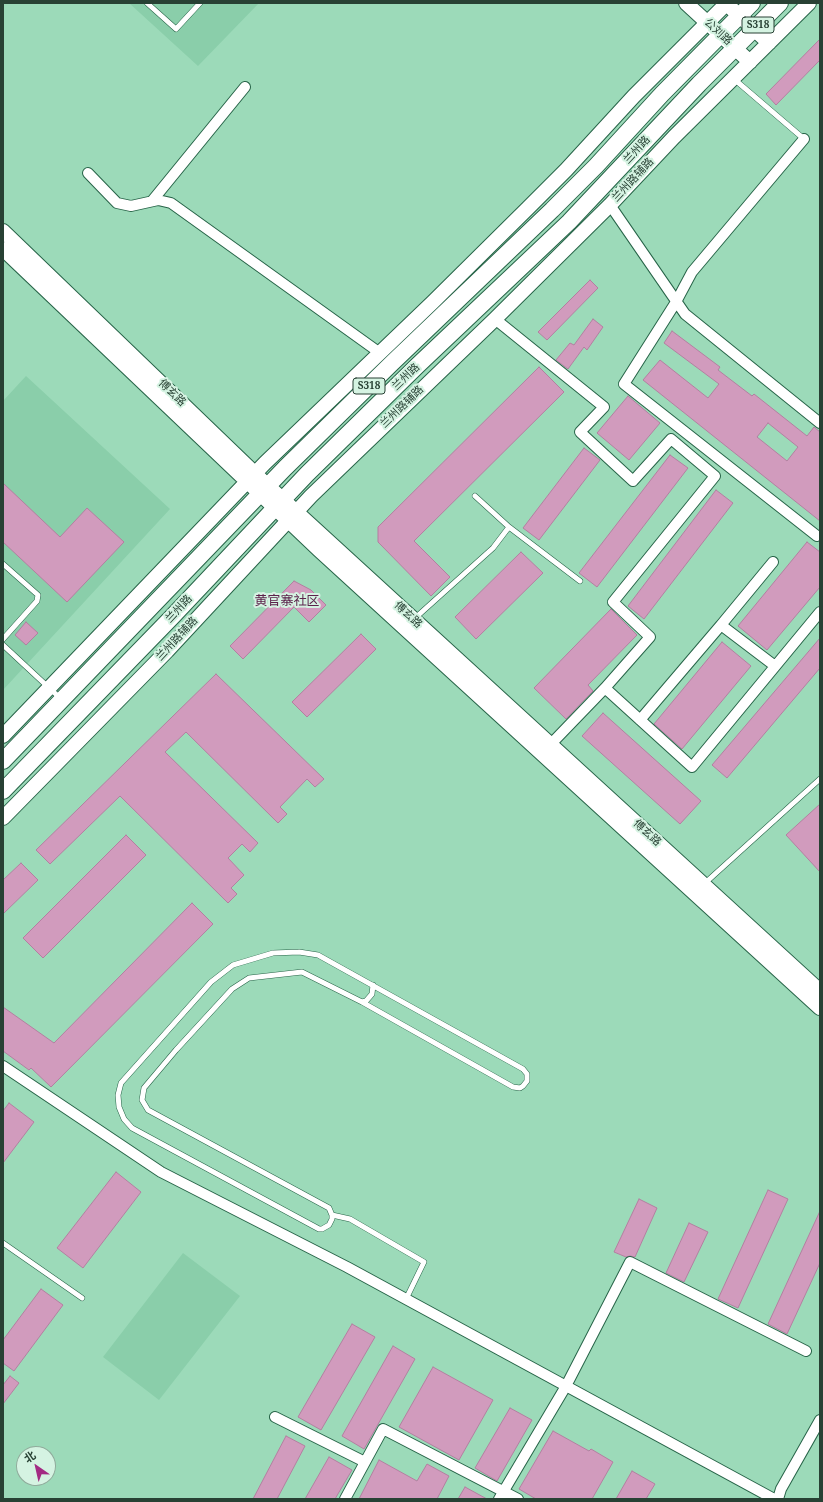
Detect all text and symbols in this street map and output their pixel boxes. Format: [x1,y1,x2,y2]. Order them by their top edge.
street label: 公刘路 [701,16,735,48]
road number: S318 [742,17,774,33]
street label: 兰州路 [621,133,653,167]
street label: 兰州路辅路 [609,155,657,205]
street label: 兰州路 [390,361,422,393]
street label: 傅玄路 [156,377,188,409]
road number: S318 [353,378,385,394]
street label: 兰州路辅路 [378,383,426,431]
street label: 兰州路 [163,592,195,626]
district label: 黄官寨社区 [255,593,319,609]
street label: 傅玄路 [391,599,425,631]
street label: 兰州路辅路 [153,614,201,664]
street label: 傅玄路 [630,817,664,849]
north arrow [16,1446,56,1486]
text: 北 [21,1447,38,1466]

